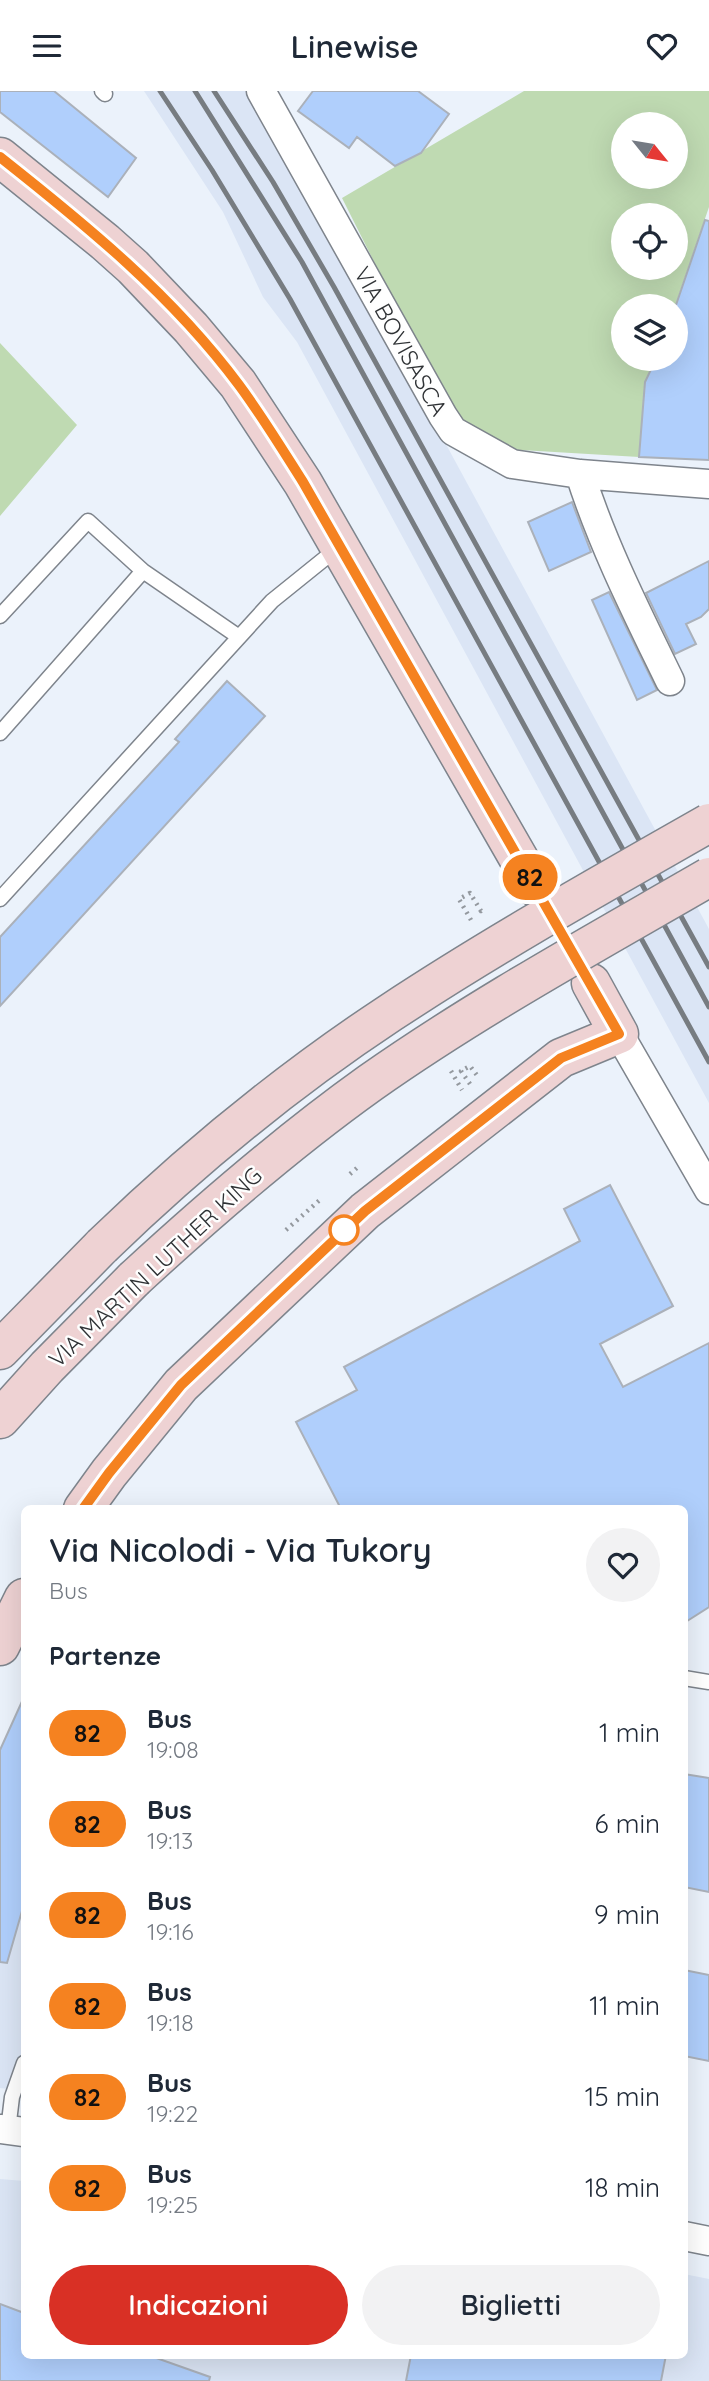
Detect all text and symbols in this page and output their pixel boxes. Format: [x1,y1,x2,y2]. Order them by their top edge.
text: Linewise [290,26,419,66]
icon: menu [28,27,66,65]
icon: heart [643,27,681,65]
north arrow [611,112,688,189]
map controls [611,112,688,371]
button: locate [611,203,688,280]
street label: VIA BOVISASCA [348,261,454,421]
button: layers [611,294,688,371]
line badge: 82 [498,854,562,900]
text: 82 [517,862,543,892]
street label: VIA MARTIN LUTHER KING [42,1160,268,1374]
unlabelled marker [329,1215,359,1245]
button: heart [586,1528,660,1602]
text: Via Nicolodi - Via Tukory [49,1529,432,1570]
text: Bus [49,1576,88,1605]
text: Partenze [49,1639,161,1672]
text: Bus [147,1702,192,1735]
text: 1 min [599,1716,660,1749]
text: 82 [74,1718,101,1748]
text: 19:08 [147,1735,199,1764]
text: Bus [147,1793,192,1826]
text: 6 min [595,1807,660,1840]
text: 82 [74,1809,101,1839]
text: 19:13 [147,1826,193,1855]
text: Bus [147,1884,192,1917]
text: 9 min [594,1898,660,1931]
text: 82 [74,1900,101,1930]
text: 19:16 [147,1917,194,1946]
text: Bus [147,1975,192,2008]
text: 11 min [589,1989,660,2022]
text: 82 [74,1991,101,2021]
text: 19:18 [147,2008,194,2037]
text: Bus [147,2066,192,2099]
text: 15 min [585,2080,660,2113]
text: 82 [74,2082,101,2112]
text: 19:22 [147,2099,198,2128]
text: Bus [147,2157,192,2190]
text: 18 min [585,2171,660,2204]
text: 82 [74,2173,101,2203]
text: 19:25 [147,2190,198,2219]
button: Indicazioni [49,2265,348,2345]
button: Biglietti [362,2265,660,2345]

